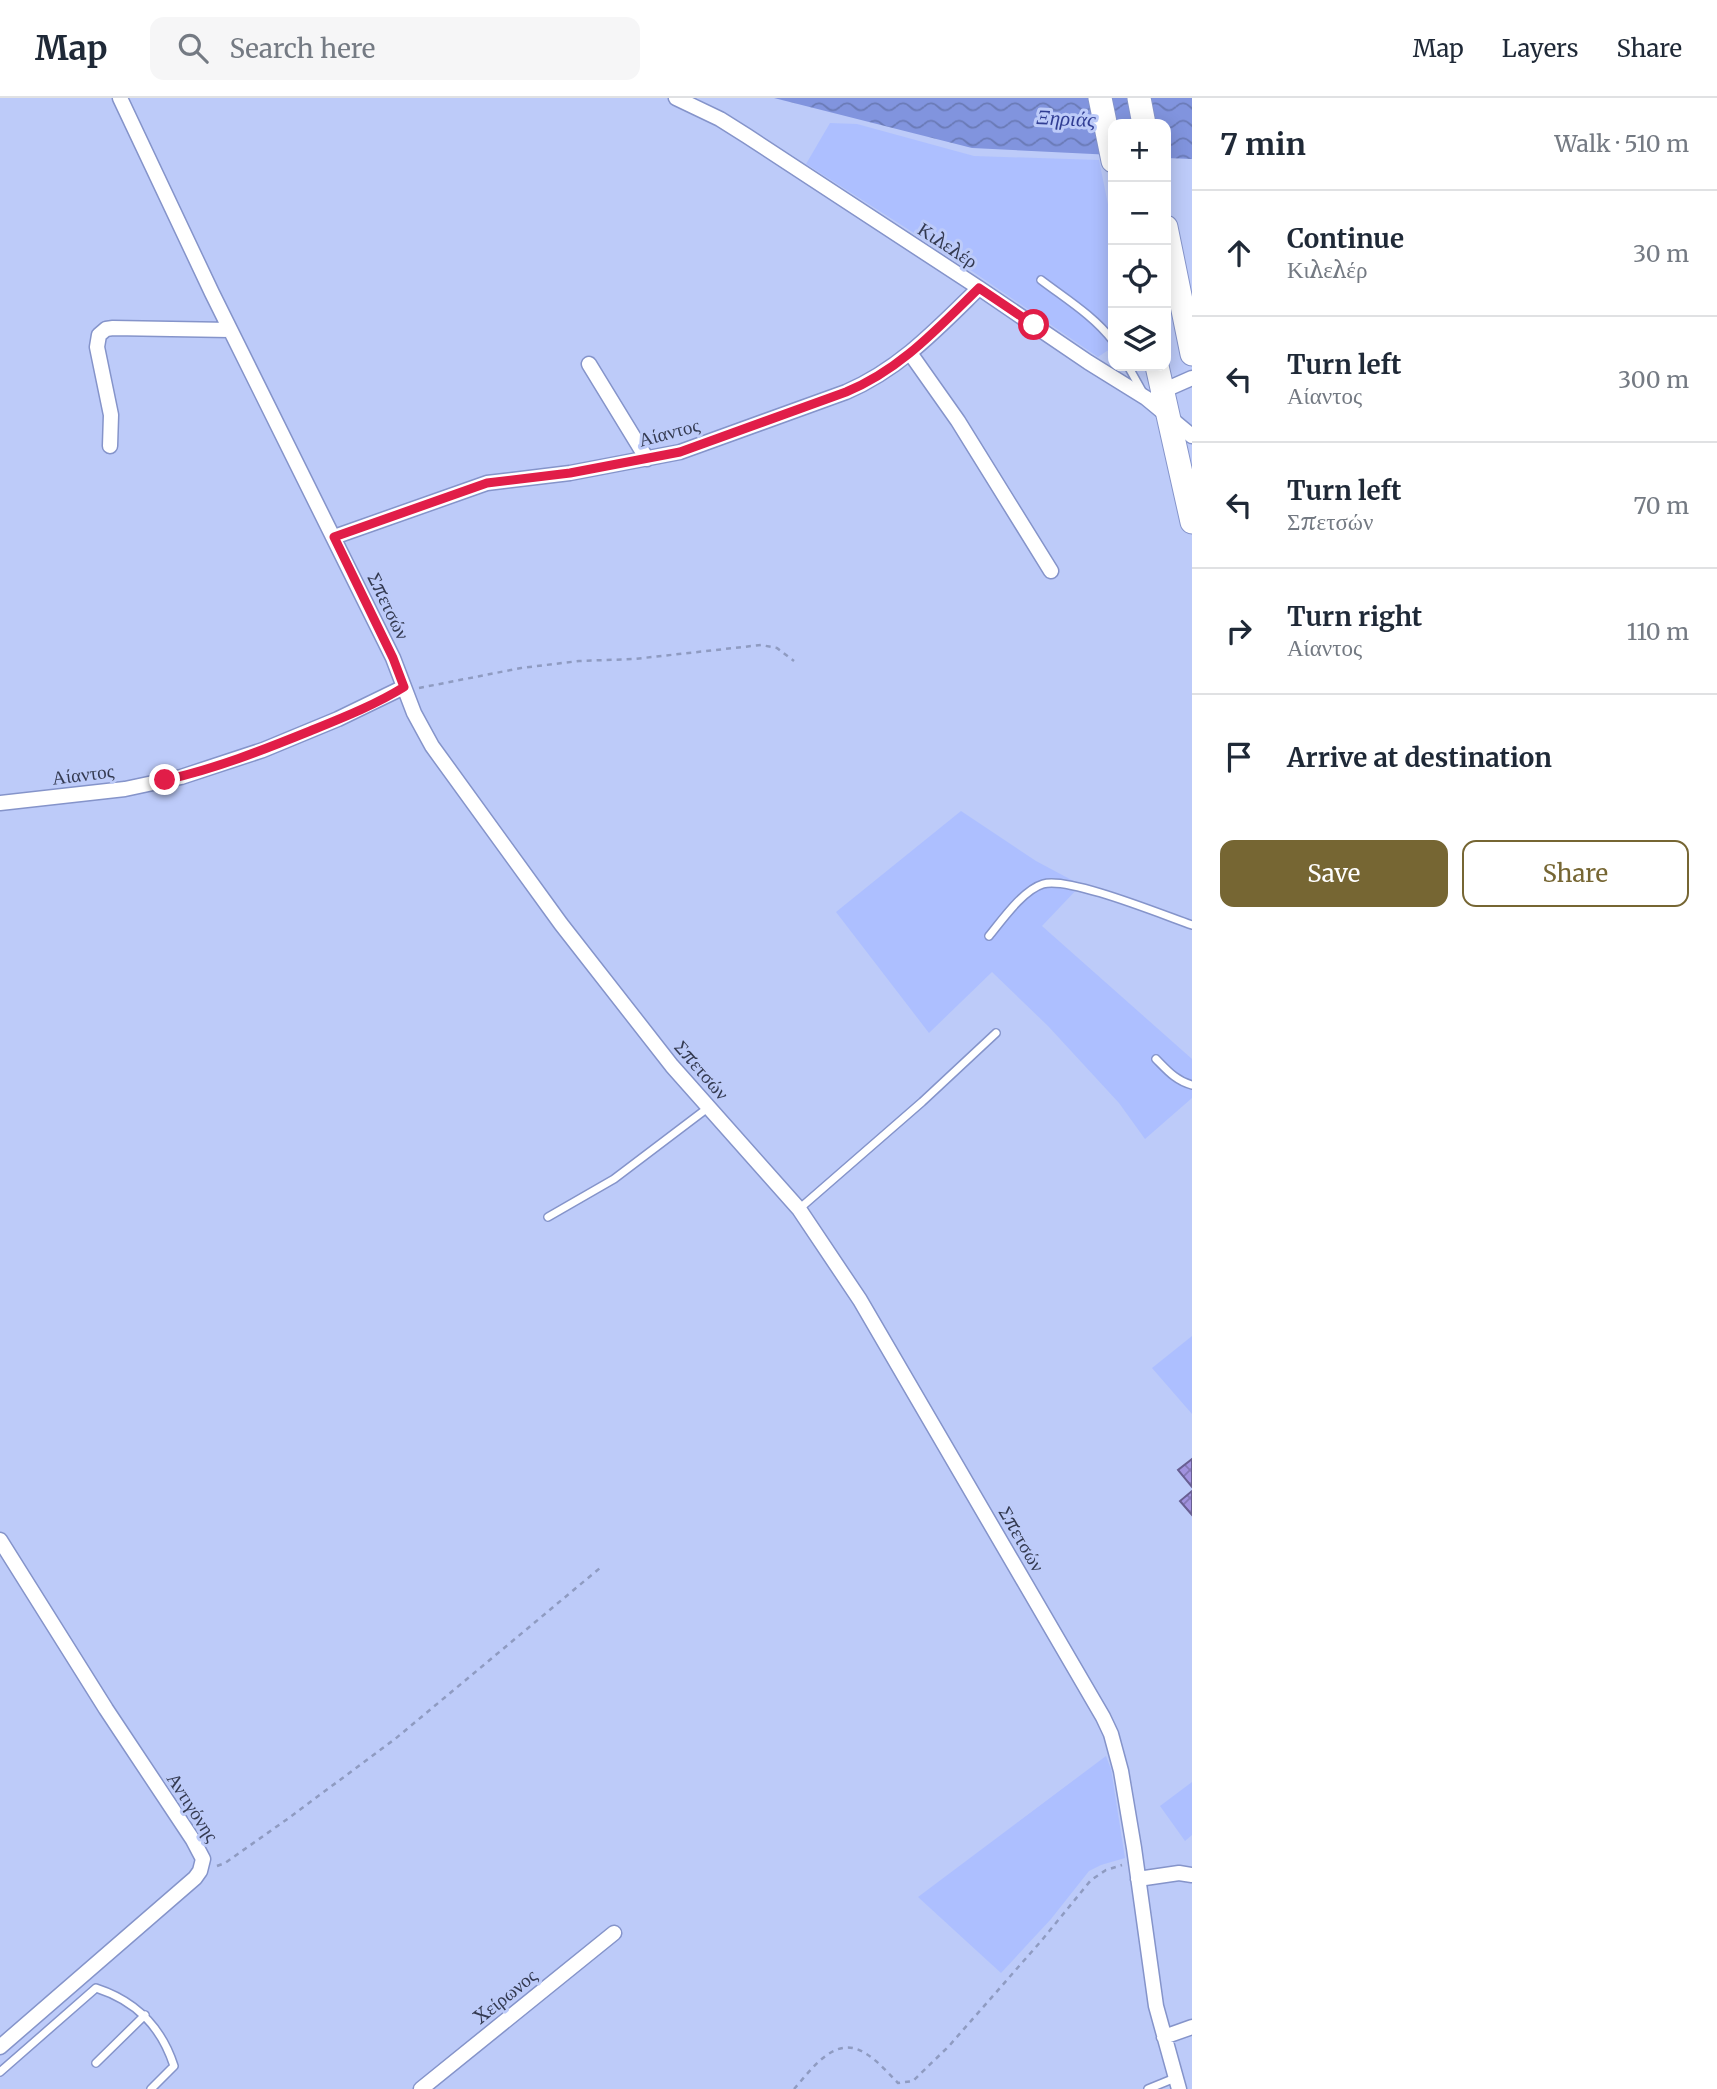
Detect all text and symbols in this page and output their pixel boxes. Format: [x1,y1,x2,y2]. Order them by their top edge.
search box [150,17,640,80]
text: Map [35,28,108,69]
icon: search [174,29,212,67]
text: Search here [230,32,375,65]
text: Map [1413,33,1464,64]
text: Layers [1502,33,1578,64]
text: Share [1616,33,1682,64]
water label: Ξηριάς [1036,103,1097,133]
map controls [1108,119,1171,371]
button: + [1108,119,1171,182]
text: 7 min [1220,125,1306,163]
text: Walk · 510 m [1555,129,1689,158]
button: − [1108,182,1171,245]
street label: Κιλελέρ [914,217,982,273]
text: Continue [1287,222,1404,255]
icon: ahead [1220,234,1258,272]
text: 30 m [1633,239,1689,268]
button: locate [1108,245,1171,308]
text: Κιλελέρ [1287,255,1367,284]
button: layers [1108,308,1171,371]
route start [1018,309,1049,340]
text: Turn left [1287,348,1401,381]
icon: left [1220,360,1258,398]
text: 300 m [1618,365,1689,394]
text: Αίαντος [1287,381,1362,410]
street label: Αίαντος [636,412,703,452]
text: Turn left [1287,474,1401,507]
icon: left [1220,486,1258,524]
text: 70 m [1633,491,1689,520]
text: Σπετσών [1287,507,1373,536]
street label: Σπετσών [363,569,416,644]
text: Turn right [1287,600,1422,633]
icon: right [1220,612,1258,650]
text: 110 m [1627,617,1689,646]
text: Αίαντος [1287,633,1362,662]
icon: arrive [1220,738,1258,776]
text: Arrive at destination [1287,741,1552,774]
street label: Αίαντος [51,758,116,790]
route end [149,764,180,795]
button: Save [1220,840,1448,907]
button: Share [1462,840,1689,907]
street label: Σπετσών [670,1035,735,1105]
street label: Σπετσών [994,1502,1050,1576]
street label: Αντιγόνης [162,1768,224,1846]
street label: Χείρωνος [469,1963,542,2029]

